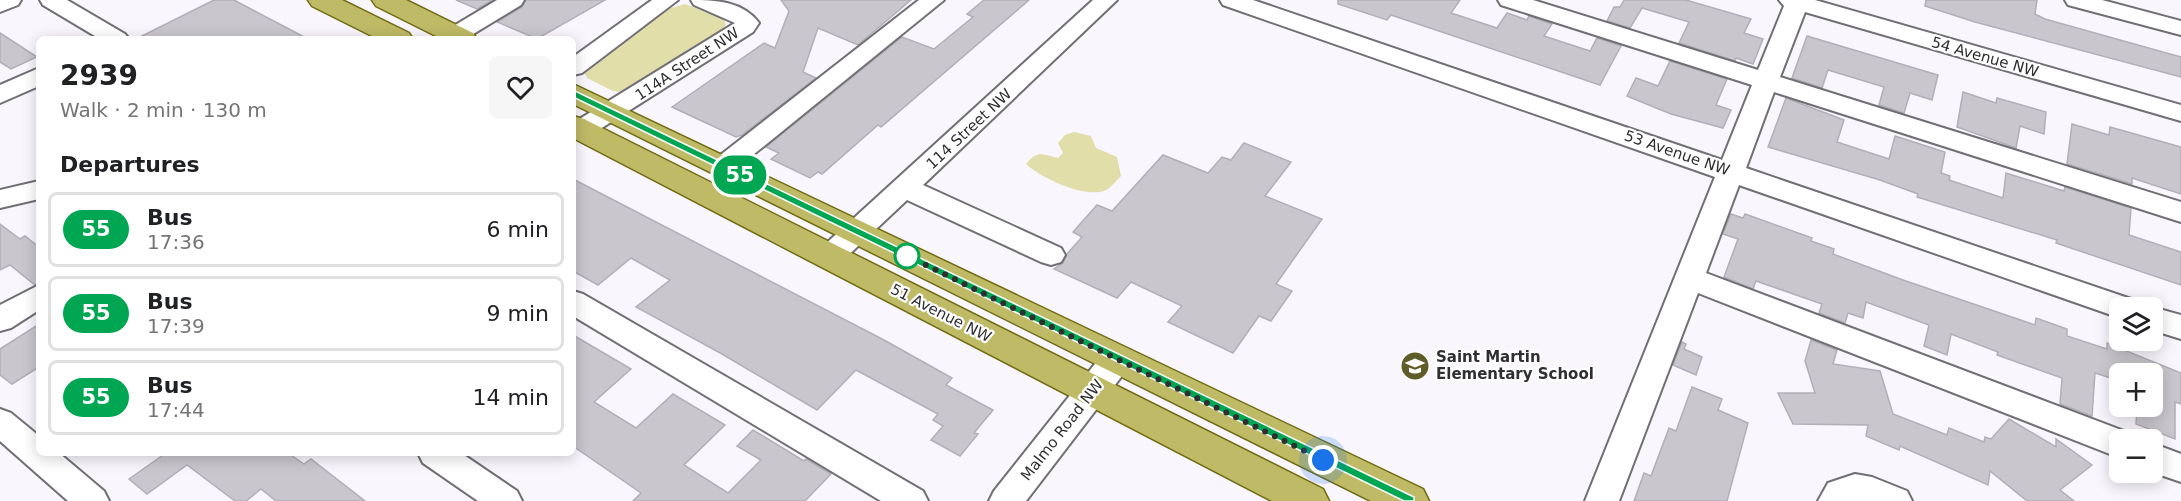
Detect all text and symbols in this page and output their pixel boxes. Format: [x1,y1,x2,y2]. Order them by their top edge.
street label: 114A Street NW [632,24,742,104]
street label: 54 Avenue NW [1929,33,2041,81]
button: heart [489,56,552,119]
text: 2939 [60,59,138,92]
street label: 114 Street NW [923,85,1015,173]
text: Walk · 2 min · 130 m [60,98,267,122]
street label: 53 Avenue NW [1622,127,1732,180]
text: Departures [60,152,200,177]
line badge: 55 [713,156,767,195]
text: 55 [725,163,755,187]
text: Bus [147,205,193,230]
text: 55 [81,217,111,241]
text: 6 min [487,217,549,242]
text: 17:36 [147,230,205,254]
unlabelled marker [894,243,920,269]
street label: 51 Avenue NW [888,280,994,346]
text: Bus [147,289,193,314]
map controls [2109,297,2163,483]
button: layers [2109,297,2163,351]
text: 55 [81,301,111,325]
text: 9 min [487,301,549,326]
text: 17:39 [147,314,205,338]
place label: Saint Martin Elementary School [1436,348,1594,383]
school or university icon: Saint Martin Elementary School [1399,350,1431,382]
button: + [2109,363,2163,417]
text: Bus [147,373,193,398]
street label: Malmo Road NW [1017,376,1107,484]
text: 55 [81,385,111,409]
text: 14 min [473,385,549,410]
text: 17:44 [147,398,205,422]
button: − [2109,429,2163,483]
your location [1308,445,1338,475]

